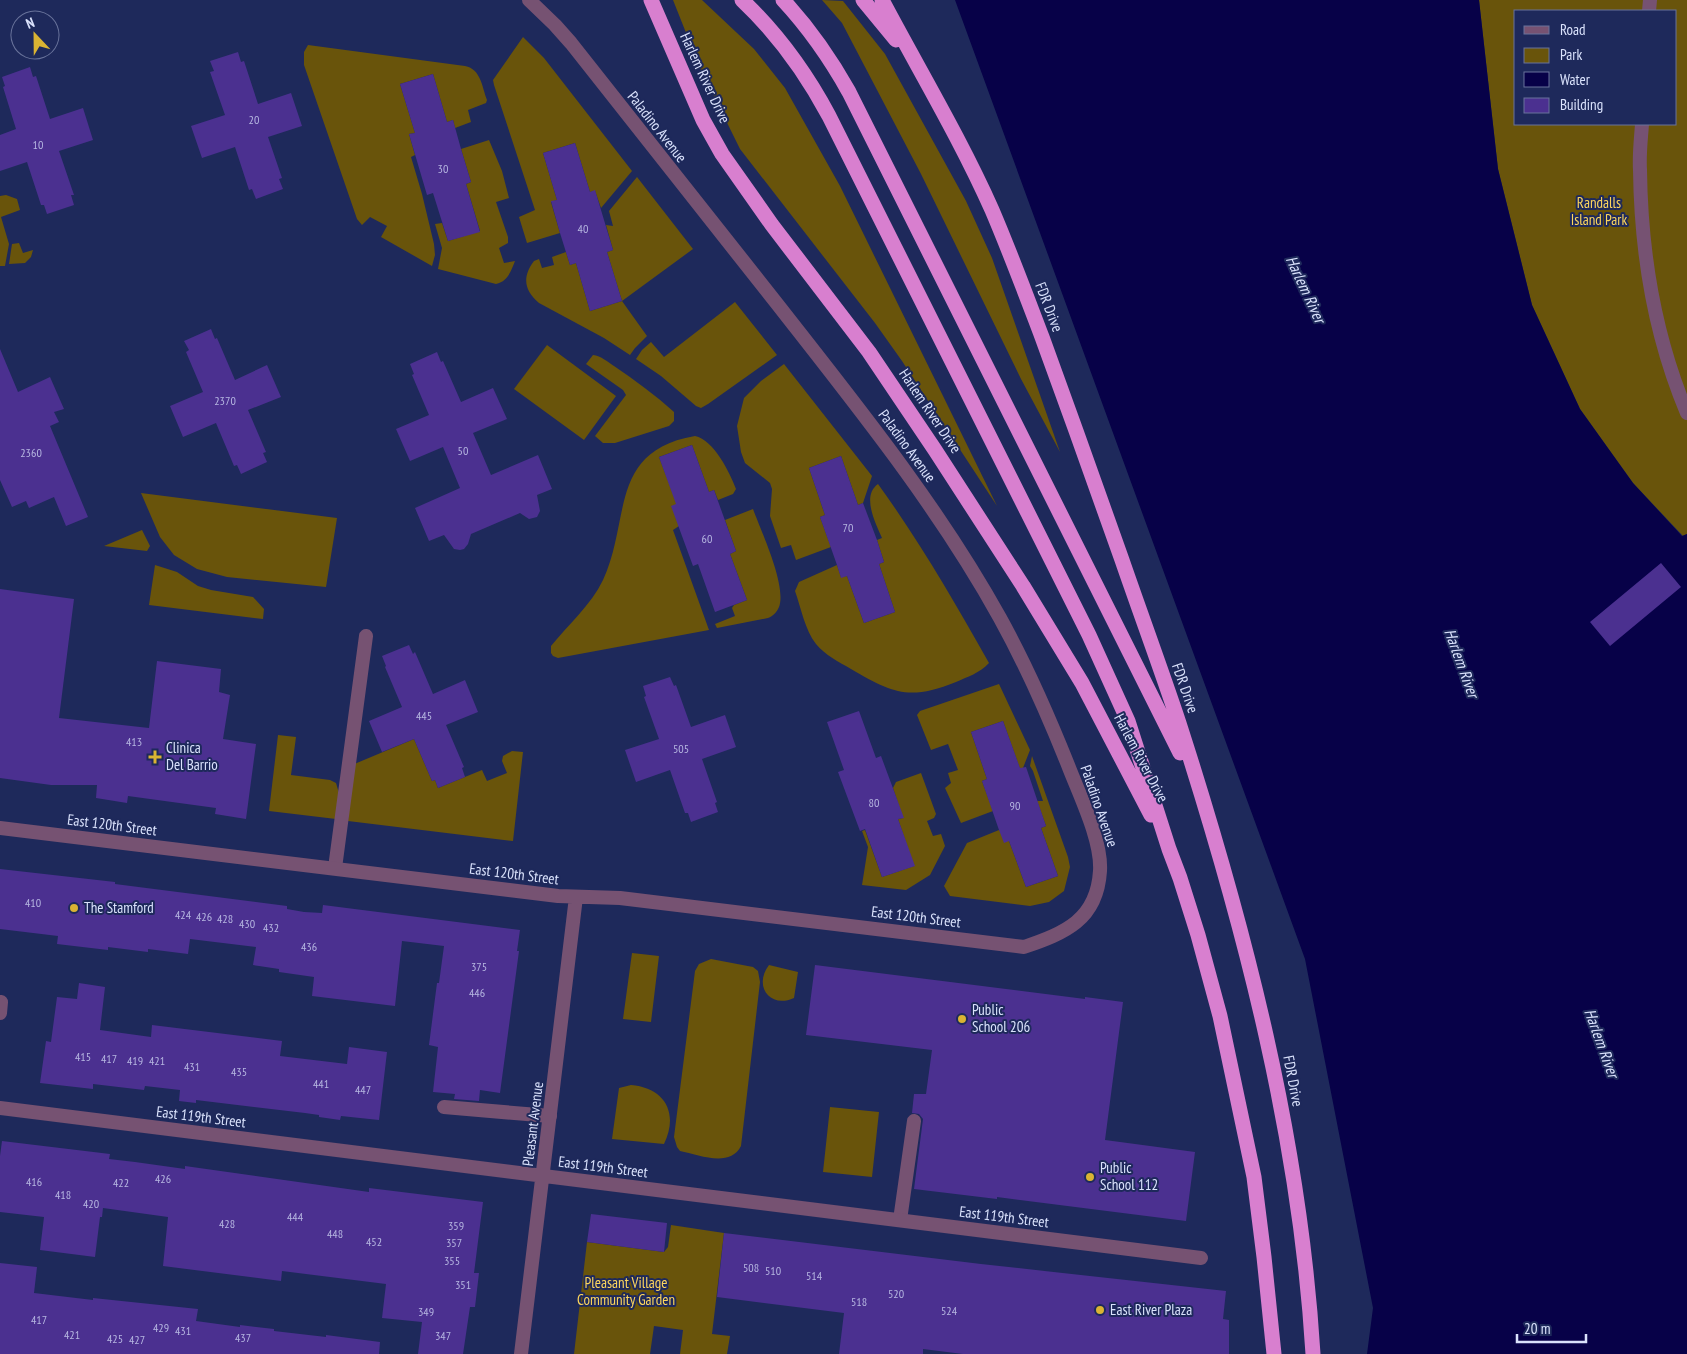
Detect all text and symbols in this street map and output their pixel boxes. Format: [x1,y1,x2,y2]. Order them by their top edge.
north arrow [10,10,60,60]
legend [1514,10,1677,125]
text: N [23,13,37,33]
text: Road [1560,20,1586,39]
street label: Harlem River Drive [676,29,735,126]
text: Park [1560,45,1582,64]
text: Water [1560,70,1591,89]
street label: Paladino Avenue [624,87,691,166]
text: Building [1560,95,1603,114]
house number: 20 [249,112,259,127]
house number: 10 [33,137,43,152]
house number: 30 [438,161,448,176]
park label: Randalls Island Park [1571,193,1627,229]
house number: 40 [578,221,588,236]
water label: Harlem River [1282,252,1331,328]
street label: FDR Drive [1031,279,1068,334]
street label: Harlem River Drive [895,365,966,457]
house number: 2370 [214,393,236,408]
street label: Paladino Avenue [875,406,940,486]
house number: 50 [458,443,468,458]
house number: 2360 [20,445,42,460]
house number: 70 [843,520,853,535]
house number: 60 [702,531,712,546]
water label: Harlem River [1440,626,1485,703]
street label: FDR Drive [1168,660,1203,715]
house number: 445 [416,708,432,723]
street label: Harlem River Drive [1110,710,1173,805]
house number: 413 [126,734,142,749]
place label: Clinica Del Barrio [166,738,218,774]
house number: 505 [673,741,689,756]
marker: Clinica Del Barrio [148,750,162,764]
street label: Paladino Avenue [1077,762,1122,849]
house number: 80 [869,795,879,810]
house number: 90 [1010,798,1020,813]
street label: East 120th Street [66,810,158,839]
street label: East 120th Street [468,859,560,888]
house number: 410 [25,895,41,910]
place label: The Stamford [84,898,154,917]
marker: The Stamford [68,902,80,914]
street label: East 120th Street [870,902,962,931]
house number: 424 [175,907,192,922]
house number: 426 [196,909,212,924]
house number: 428 [217,911,233,926]
house number: 430 [239,916,255,931]
house number: 432 [263,920,279,935]
house number: 436 [301,939,317,954]
house number: 375 [471,959,487,974]
house number: 446 [469,985,485,1000]
place label: Public School 206 [972,1000,1030,1036]
water label: Harlem River [1580,1006,1625,1083]
marker: Public School 206 [956,1013,968,1025]
house number: 415 [75,1049,91,1064]
house number: 417 [101,1051,117,1066]
house number: 419 [127,1053,143,1068]
house number: 421 [149,1053,165,1068]
street label: FDR Drive [1279,1054,1308,1108]
house number: 431 [184,1059,200,1074]
house number: 435 [231,1064,247,1079]
house number: 441 [313,1076,329,1091]
street label: Pleasant Avenue [518,1081,547,1167]
house number: 447 [355,1082,371,1097]
street label: East 119th Street [155,1102,247,1131]
street label: East 119th Street [557,1152,649,1181]
place label: Public School 112 [1100,1158,1158,1194]
house number: 426 [155,1171,171,1186]
marker: Public School 112 [1084,1171,1096,1183]
house number: 416 [26,1174,42,1189]
house number: 422 [113,1175,129,1190]
house number: 418 [55,1187,71,1202]
house number: 420 [83,1196,99,1211]
street label: East 119th Street [958,1202,1050,1231]
house number: 444 [287,1209,304,1224]
house number: 428 [219,1216,235,1231]
house number: 359 [448,1218,464,1233]
house number: 448 [327,1226,343,1241]
house number: 452 [366,1234,382,1249]
house number: 357 [446,1235,462,1250]
house number: 355 [444,1253,460,1268]
house number: 508 [743,1260,759,1275]
house number: 510 [765,1263,781,1278]
house number: 514 [806,1268,823,1283]
park label: Pleasant Village Community Garden [577,1273,675,1309]
house number: 351 [455,1277,471,1292]
house number: 520 [888,1286,904,1301]
house number: 518 [851,1294,867,1309]
place label: East River Plaza [1110,1300,1192,1319]
house number: 524 [941,1303,958,1318]
house number: 349 [418,1304,434,1319]
marker: East River Plaza [1094,1304,1106,1316]
house number: 417 [31,1312,47,1327]
scale bar [1517,1312,1586,1344]
text: 20 m [1524,1319,1550,1338]
house number: 429 [153,1320,169,1335]
house number: 431 [175,1323,191,1338]
house number: 421 [64,1327,80,1342]
house number: 347 [435,1328,451,1343]
house number: 437 [235,1330,251,1345]
house number: 425 [107,1331,123,1346]
house number: 427 [129,1332,145,1347]

